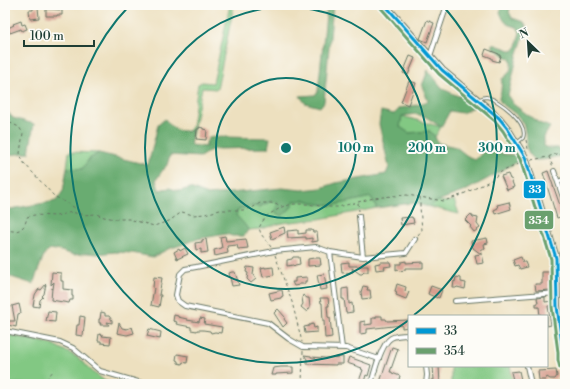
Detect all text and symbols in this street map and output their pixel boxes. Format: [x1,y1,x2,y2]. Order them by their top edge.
scale bar [24,22,94,48]
north arrow [508,22,548,62]
text: N [517,26,531,42]
text: 100 m [30,29,64,44]
centre of rings [279,141,293,155]
text: 100 m [338,141,374,156]
text: 200 m [408,141,446,156]
text: 300 m [478,141,516,156]
line badge: 33 [523,180,546,199]
text: 33 [528,183,542,197]
line badge: 354 [524,210,554,230]
text: 354 [529,214,550,228]
legend [408,315,548,367]
text: 33 [444,324,458,339]
text: 354 [444,344,465,359]

